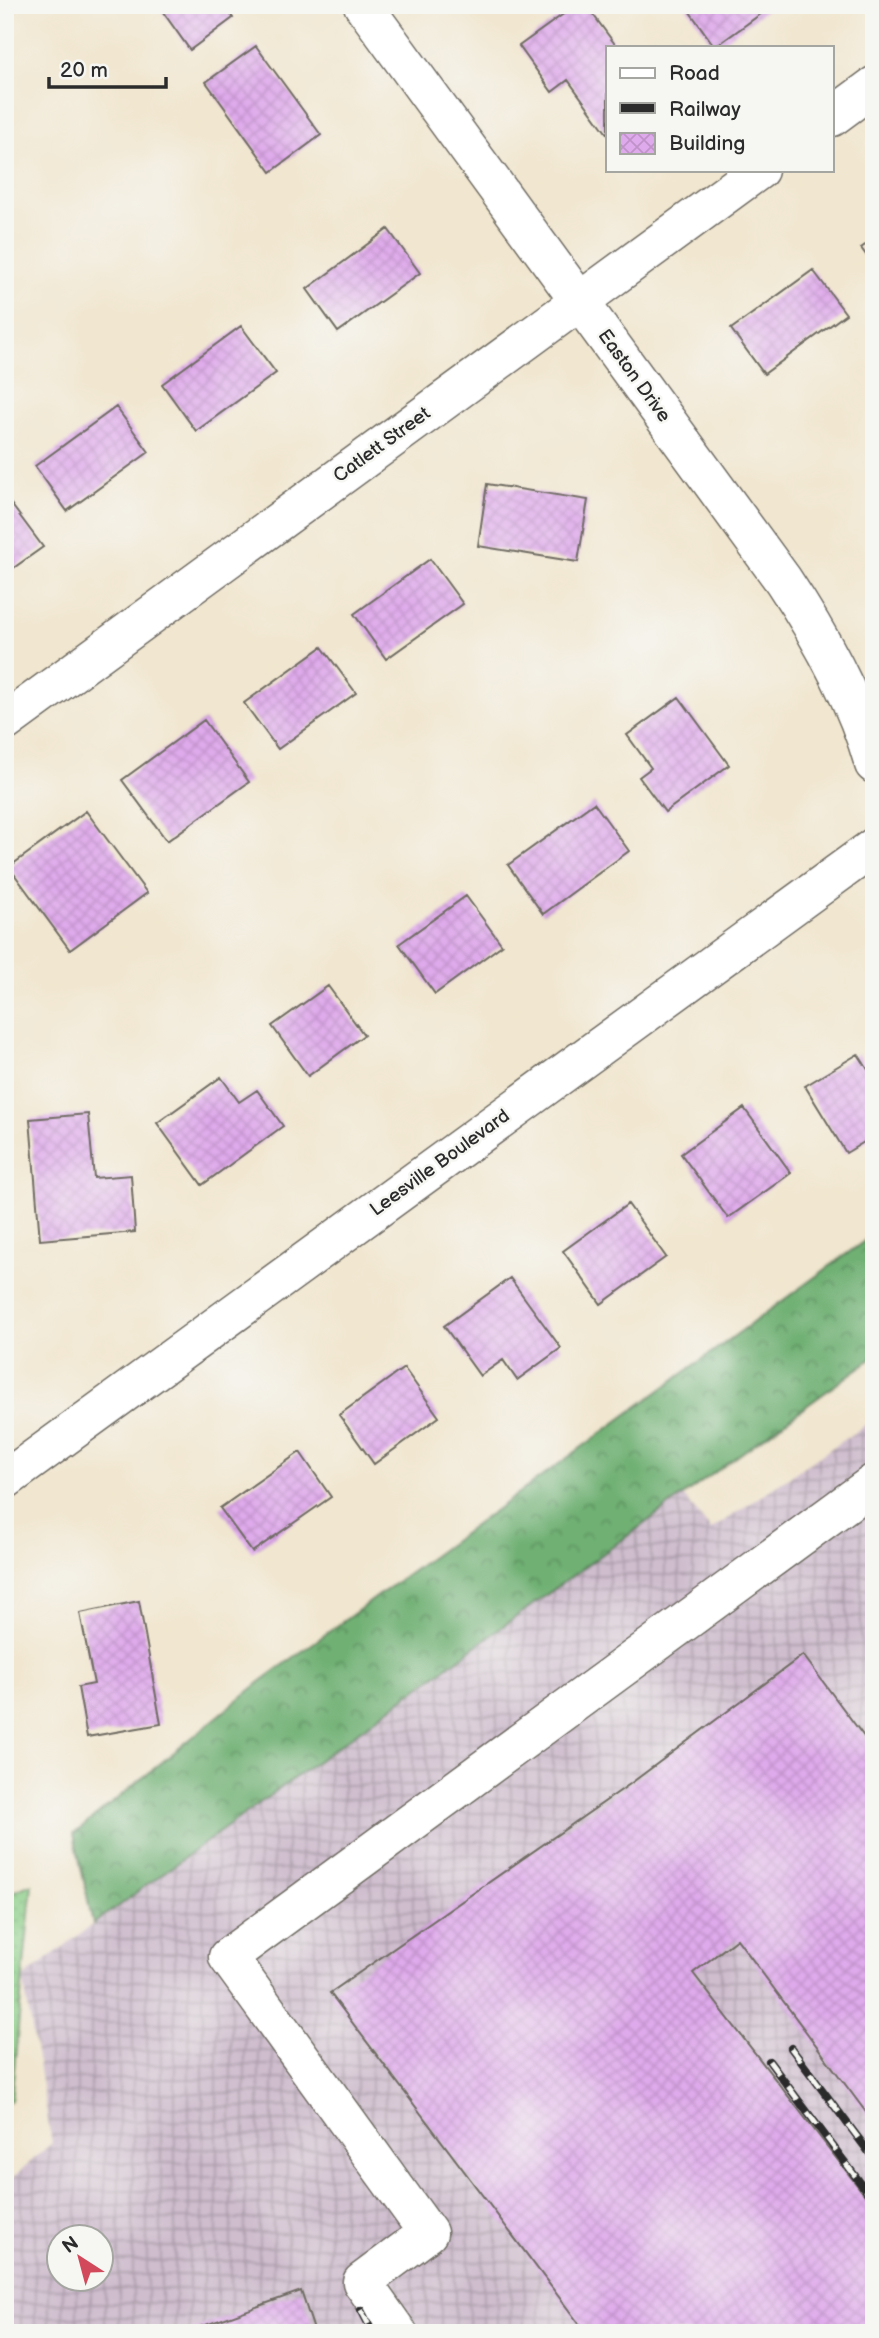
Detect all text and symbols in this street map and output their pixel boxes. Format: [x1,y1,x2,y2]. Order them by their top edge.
scale bar [49,46,166,90]
legend [606,46,834,172]
text: 20 m [60,58,108,83]
text: Road [669,61,720,86]
text: Railway [669,97,741,122]
text: Building [669,131,745,156]
street label: Easton Drive [593,325,675,427]
street label: Catlett Street [329,402,435,488]
street label: Leesville Boulevard [366,1105,514,1221]
north arrow [46,2222,116,2292]
text: N [58,2232,83,2259]

